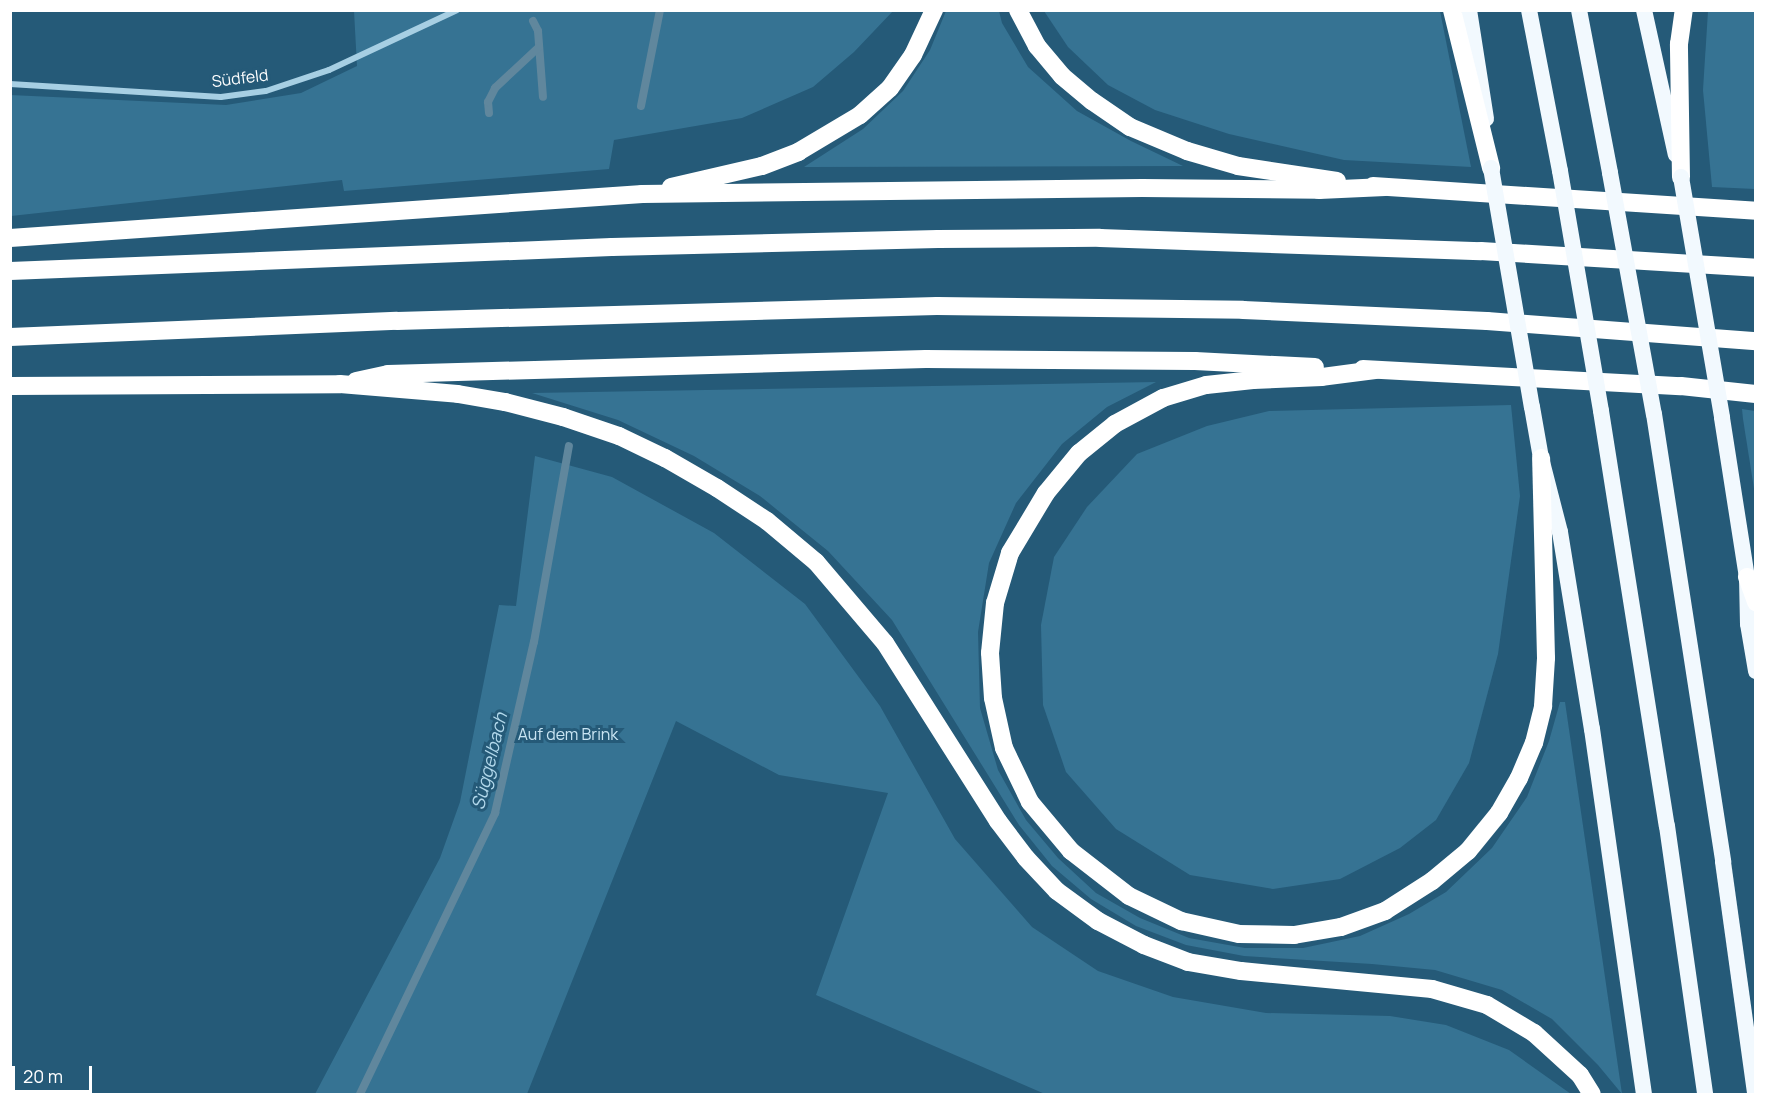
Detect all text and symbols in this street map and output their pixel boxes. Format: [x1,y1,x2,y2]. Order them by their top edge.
street label: Südfeld [211,65,269,91]
water label: Süggelbach [467,710,511,812]
park label: Auf dem Brink [518,724,618,744]
scale bar [15,1054,94,1092]
text: 20 m [23,1064,63,1088]

